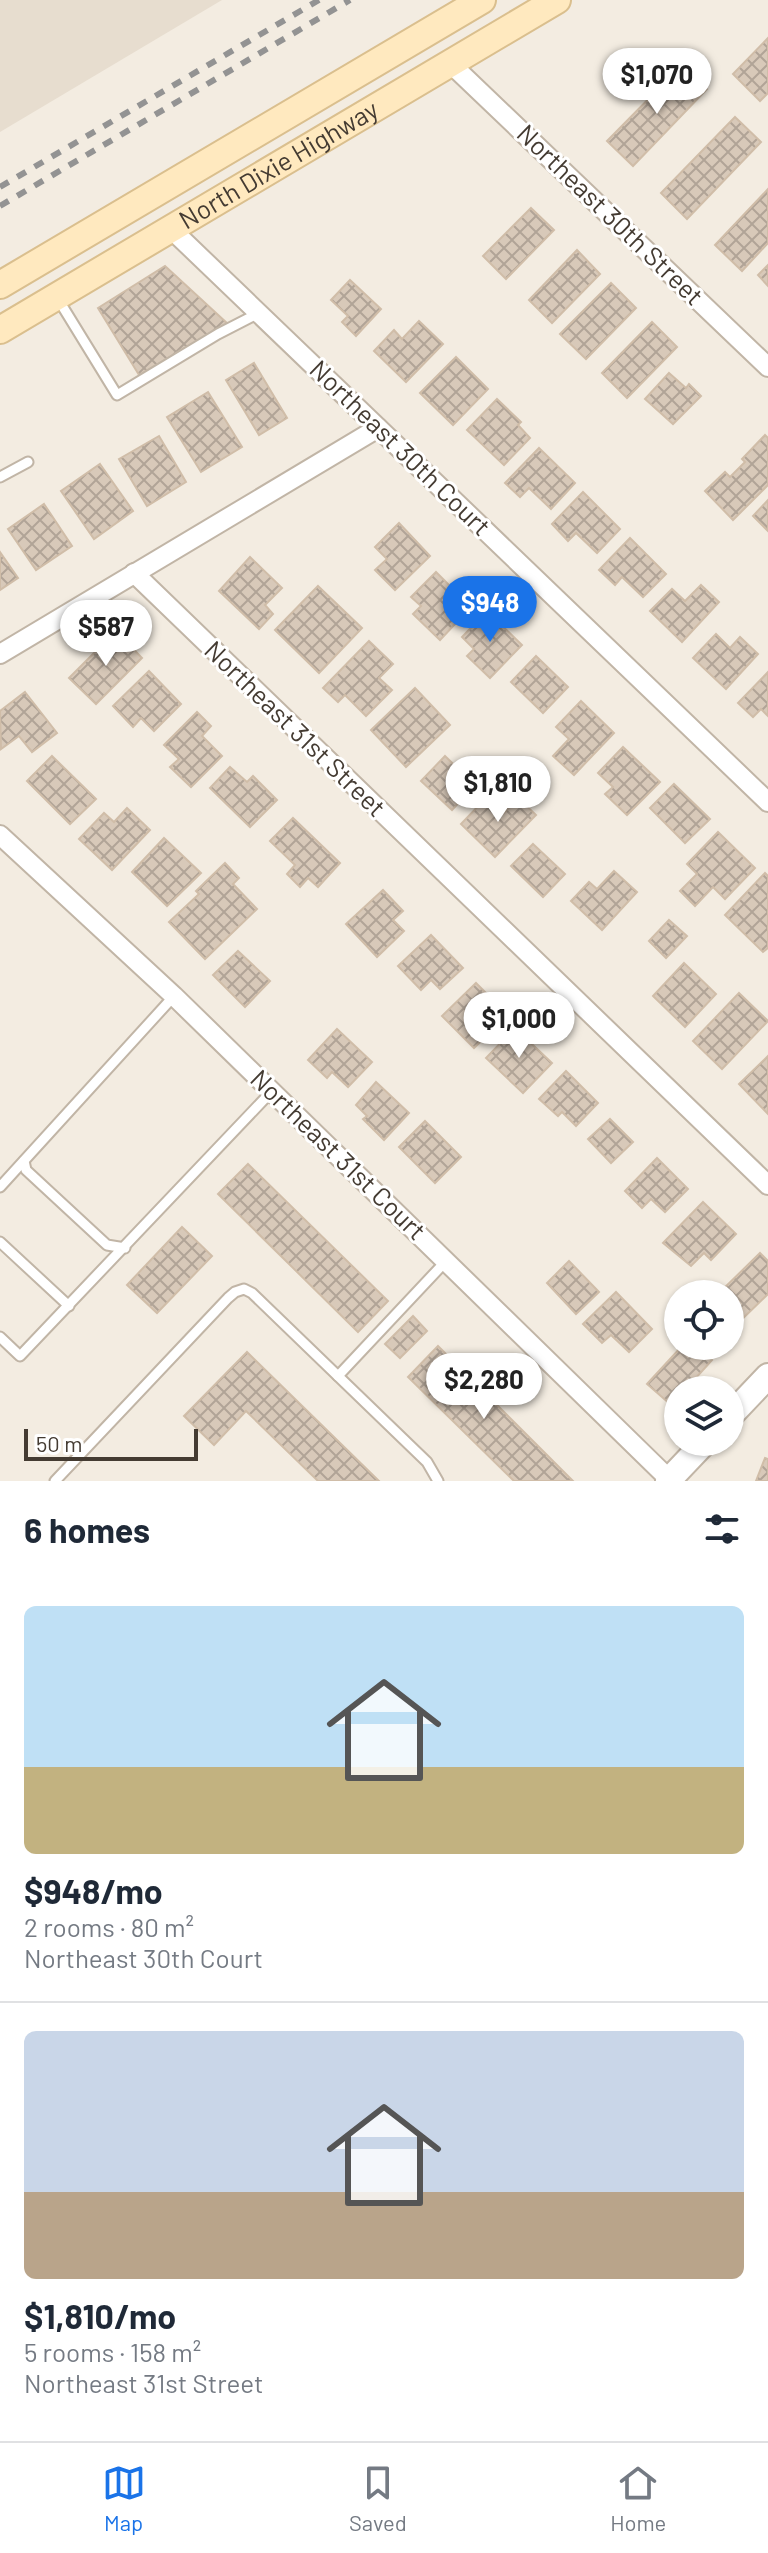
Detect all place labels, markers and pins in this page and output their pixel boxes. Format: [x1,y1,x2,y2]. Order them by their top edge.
pin: $1,070 [592,48,722,116]
pin: $948 [443,576,537,644]
pin: $587 [59,600,153,668]
pin: $1,810 [433,756,563,824]
pin: $1,000 [454,992,584,1060]
pin: $2,280 [419,1353,549,1421]

